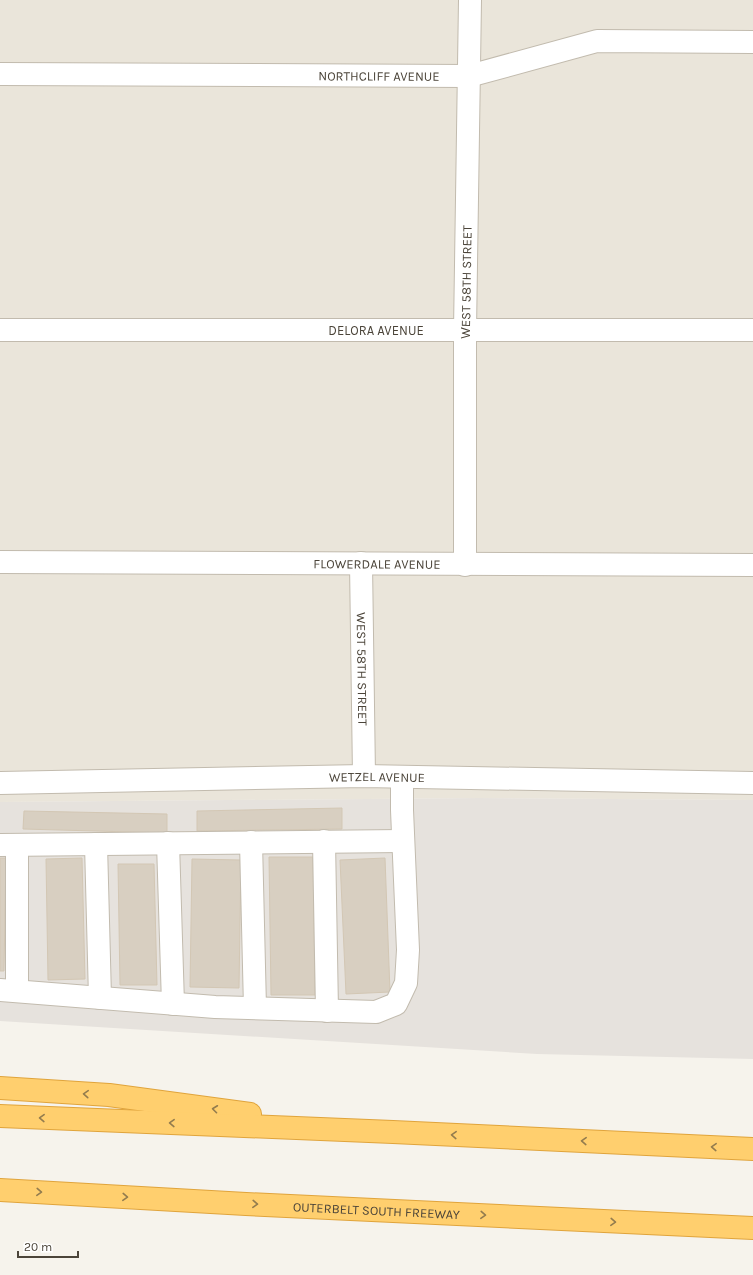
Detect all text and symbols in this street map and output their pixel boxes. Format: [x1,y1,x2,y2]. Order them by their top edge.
street label: NORTHCLIFF AVENUE [318,68,440,84]
street label: WEST 58TH STREET [458,225,475,339]
street label: DELORA AVENUE [328,323,424,338]
street label: FLOWERDALE AVENUE [313,556,441,572]
street label: WEST 58TH STREET [354,612,370,726]
street label: WETZEL AVENUE [329,769,425,785]
one-way arrow [83,1089,89,1098]
one-way arrow [212,1105,218,1114]
one-way arrow [39,1114,45,1122]
one-way arrow [169,1119,175,1127]
one-way arrow [451,1130,457,1139]
one-way arrow [581,1137,587,1145]
one-way arrow [711,1143,717,1151]
one-way arrow [36,1188,42,1196]
one-way arrow [122,1192,128,1201]
street label: OUTERBELT SOUTH FREEWAY [293,1199,460,1222]
one-way arrow [252,1200,258,1209]
one-way arrow [480,1211,486,1220]
one-way arrow [610,1217,616,1226]
scale bar [18,1233,78,1259]
text: 20 m [24,1240,52,1254]

